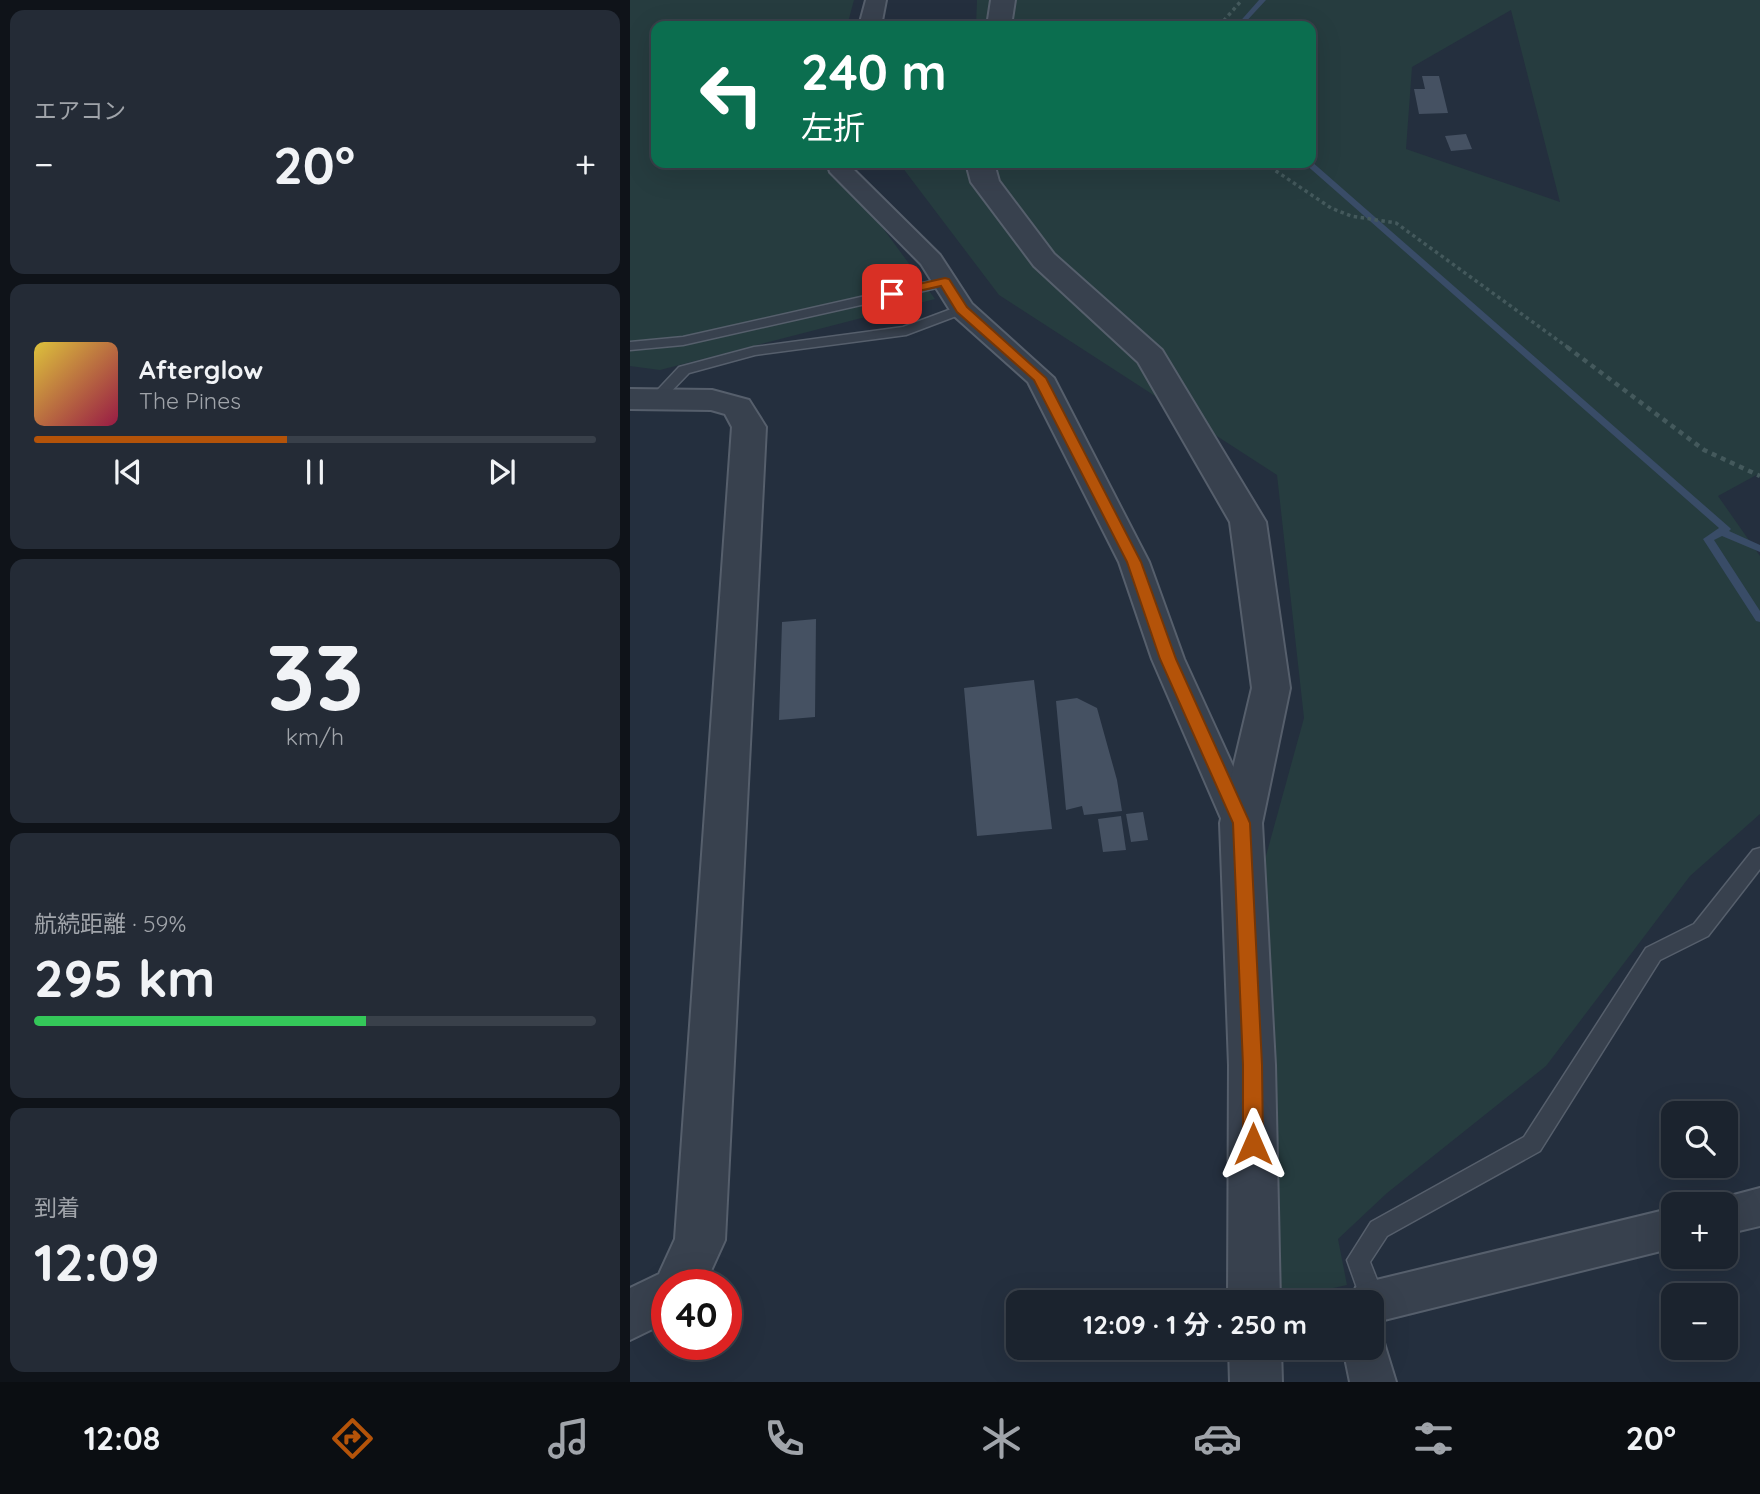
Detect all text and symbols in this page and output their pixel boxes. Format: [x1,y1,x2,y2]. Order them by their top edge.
text: 240 m [801,41,947,102]
icon: left [686,49,777,140]
text: エアコン [34,96,126,125]
text: 左折 [801,107,865,147]
text: 20° [273,132,355,197]
text: − [34,140,54,188]
text: + [575,140,596,188]
pin [862,264,922,324]
icon: arrive [873,275,911,313]
text: Afterglow [139,353,263,386]
text: The Pines [139,386,241,415]
icon: previous [109,453,147,491]
icon: pause [296,453,334,491]
icon: next [483,453,521,491]
text: 33 [266,619,364,733]
text: km/h [286,722,344,751]
text: 航続距離 · 59% [34,909,186,938]
text: 295 km [34,945,215,1010]
map controls [1661,1101,1738,1360]
button: search [1661,1101,1738,1178]
position arrow [1216,1107,1290,1181]
button: + [1661,1192,1738,1269]
text: 到着 [34,1193,80,1222]
text: 12:09 [34,1229,159,1294]
speed limit sign: 40 [651,1269,742,1360]
button: − [1661,1283,1738,1360]
text: 12:09 · 1 分 · 250 m [1083,1308,1307,1341]
icon: directions [328,1414,377,1463]
icon: music [544,1414,593,1463]
icon: phone [760,1414,809,1463]
icon: climate [977,1414,1026,1463]
icon: car [1193,1414,1242,1463]
icon: filters [1409,1414,1458,1463]
text: 12:08 [84,1418,160,1458]
text: 20° [1626,1418,1676,1458]

